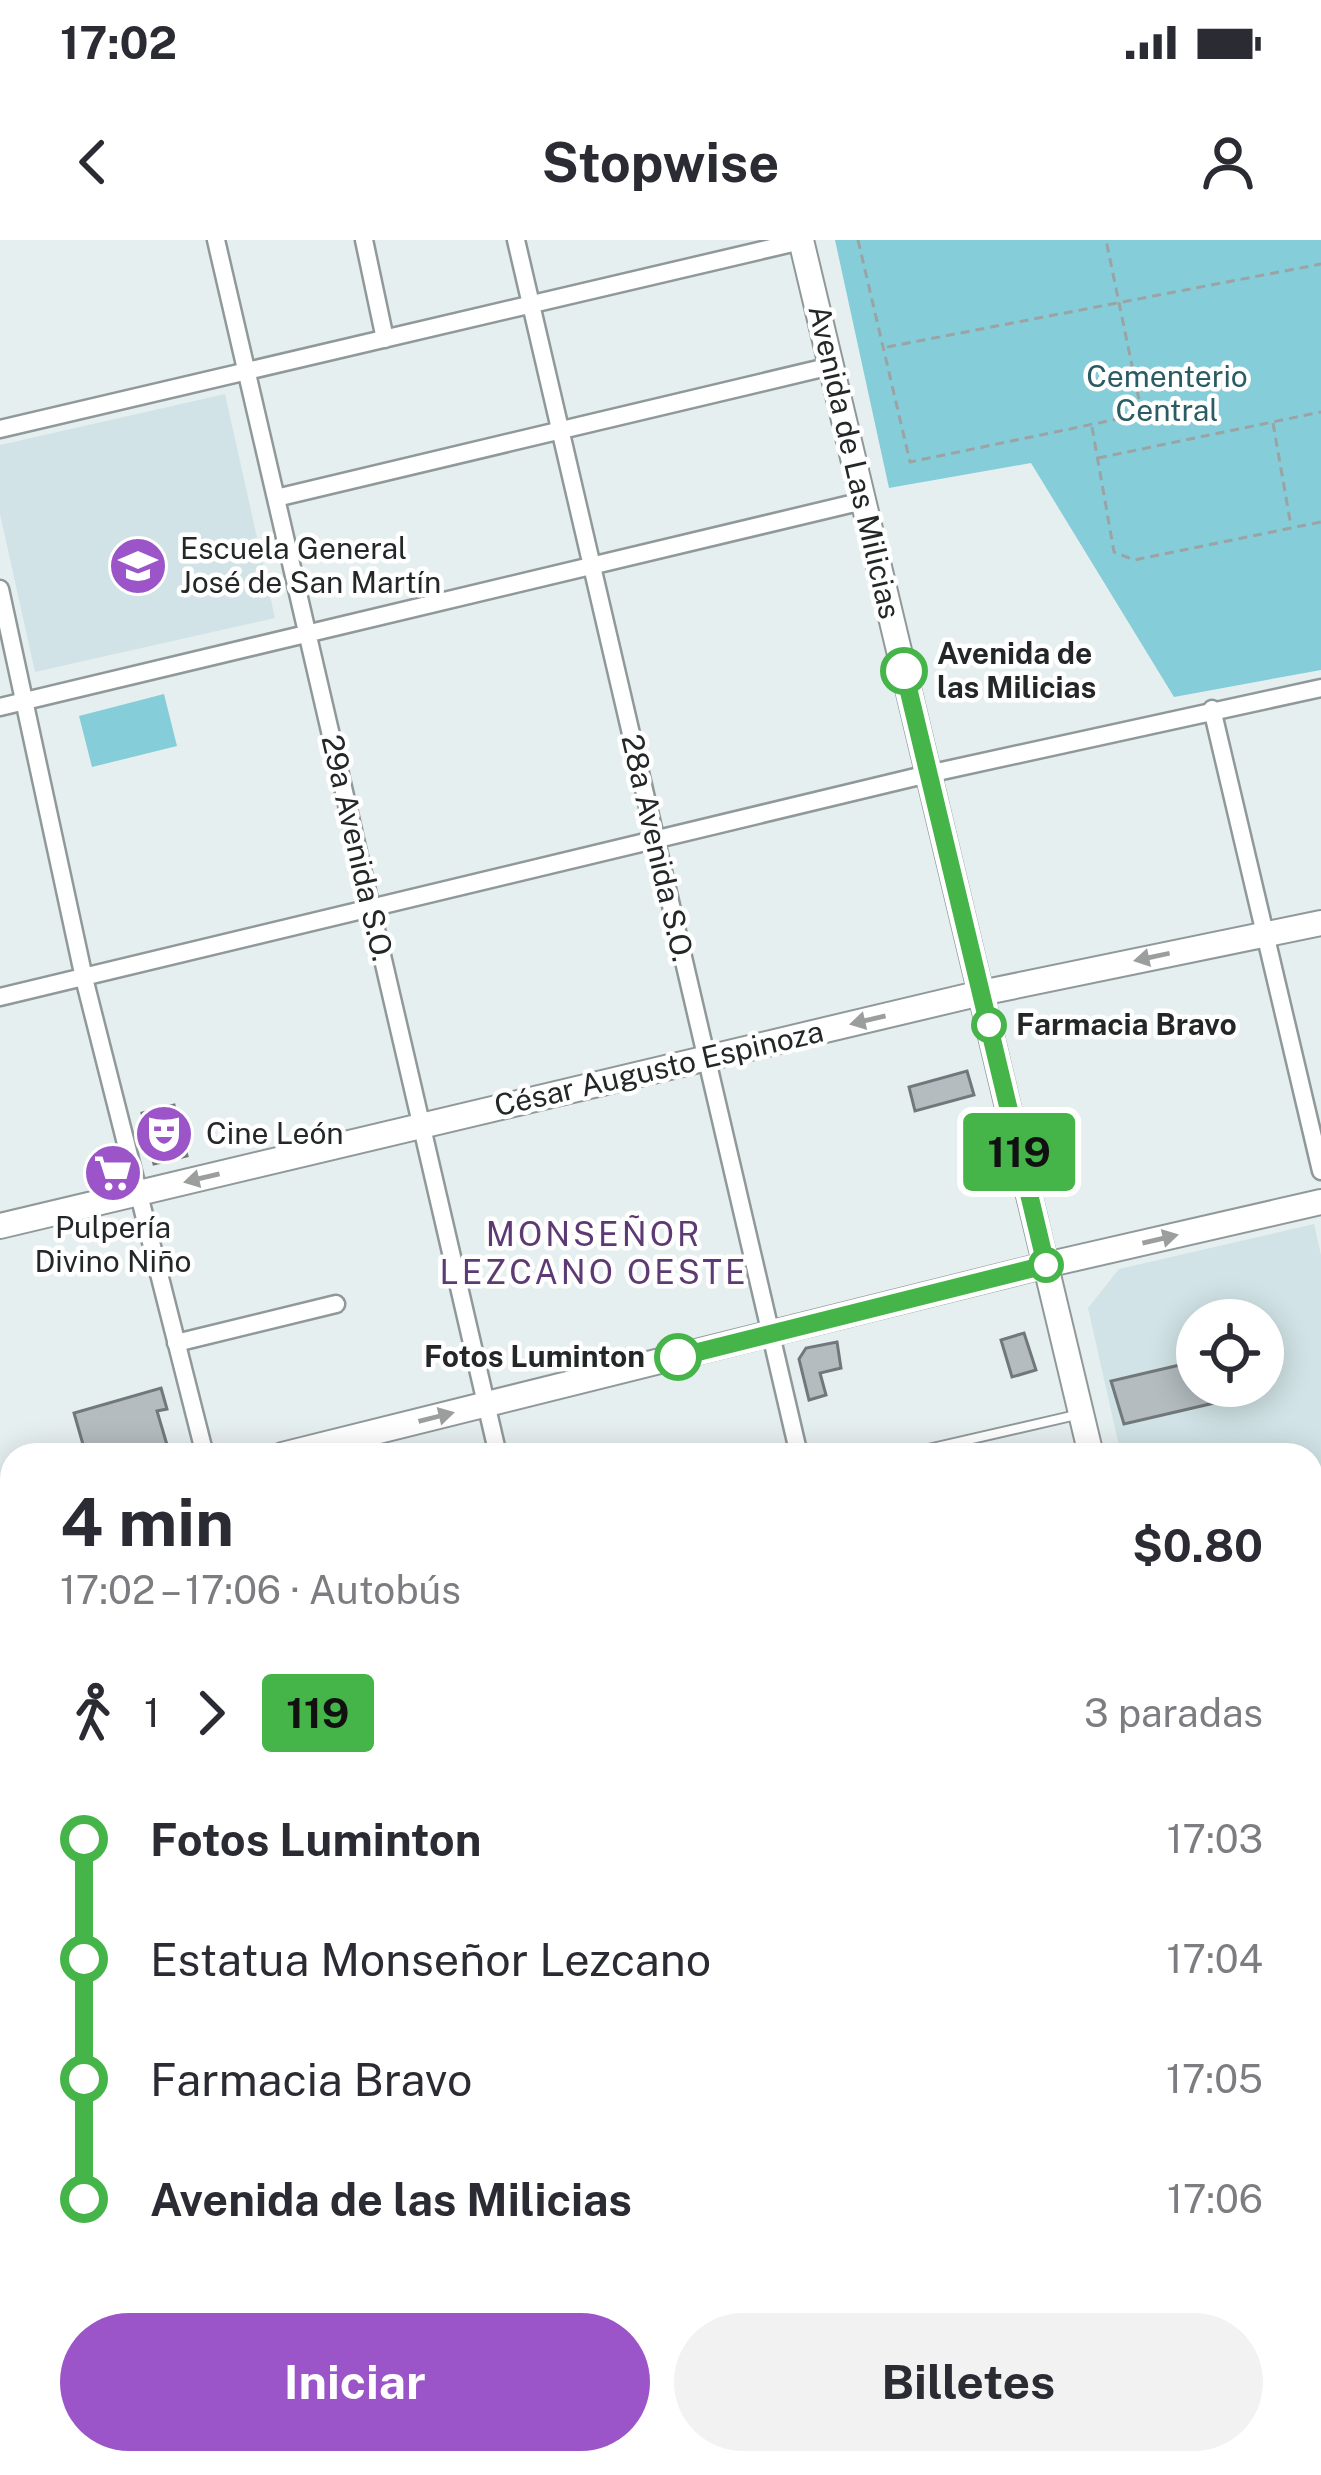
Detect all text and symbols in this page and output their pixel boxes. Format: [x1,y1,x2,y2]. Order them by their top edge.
text: 17:02 [60,16,177,69]
icon: back [60,129,126,195]
icon: person [1195,129,1261,195]
text: Stopwise [542,131,779,194]
street label: Avenida de Las Milicias [801,301,909,622]
park label: Cementerio Central [1086,358,1248,428]
place label: Escuela General José de San Martín [180,530,441,600]
school or university icon: Escuela General José de San Martín [107,535,169,597]
place label: Avenida de las Milicias [937,635,1096,705]
marker: Avenida de las Milicias [882,649,926,693]
street label: 29a Avenida S.O. [314,731,402,964]
street label: 28a Avenida S.O. [614,731,702,965]
one-way arrow [1132,948,1170,967]
place label: Farmacia Bravo [1016,1006,1237,1042]
marker: Farmacia Bravo [973,1009,1005,1041]
one-way arrow [849,1011,886,1030]
street label: César Augusto Espinoza [491,1013,827,1123]
theatre icon: Cine León [133,1103,195,1165]
line badge: 119 [950,1113,1088,1191]
place label: Cine León [206,1115,344,1151]
text: 119 [987,1127,1051,1176]
supermarket icon: Pulpería Divino Niño [82,1142,144,1204]
one-way arrow [183,1170,221,1189]
place label: Pulpería Divino Niño [35,1209,191,1279]
district label: MONSEÑOR LEZCANO OESTE [440,1215,748,1291]
one-way arrow [1141,1229,1179,1248]
unlabelled marker [1030,1249,1062,1281]
map controls [1176,1299,1284,1407]
button: locate [1176,1299,1284,1407]
marker: Fotos Luminton [656,1335,700,1379]
place label: Fotos Luminton [424,1338,645,1374]
one-way arrow [418,1407,455,1426]
text: 4 min [60,1483,234,1561]
text: $0.80 [1132,1519,1263,1572]
text: 17:02 – 17:06 · Autobús [60,1567,461,1613]
icon: walk [60,1680,126,1746]
icon: forward [178,1680,244,1746]
text: 119 [286,1688,350,1737]
text: 1 [144,1690,160,1736]
text: 3 paradas [1084,1690,1263,1736]
text: Fotos Luminton [150,1813,481,1866]
text: 17:03 [1167,1816,1263,1862]
text: Estatua Monseñor Lezcano [150,1933,711,1986]
text: 17:04 [1167,1936,1263,1982]
text: Farmacia Bravo [150,2053,472,2106]
text: 17:05 [1166,2056,1263,2102]
text: Avenida de las Milicias [150,2173,632,2226]
text: 17:06 [1167,2176,1263,2222]
button: Iniciar [60,2313,650,2451]
button: Billetes [674,2313,1263,2451]

